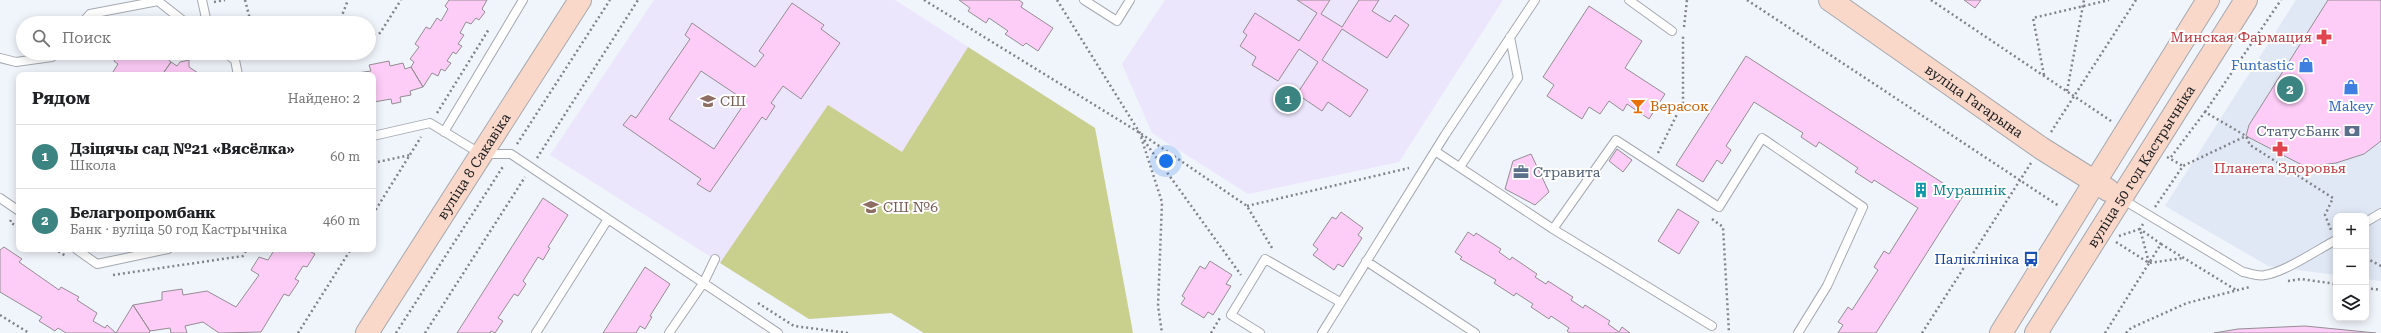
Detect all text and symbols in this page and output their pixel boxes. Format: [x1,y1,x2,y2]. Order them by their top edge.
search box [16,16,376,60]
icon: search [30,27,52,49]
pharmacy icon: Минская Фармация [2315,28,2333,46]
text: Поиск [62,29,111,47]
place label: Минская Фармация [2170,29,2312,45]
shop icon: Funtastic [2297,56,2315,74]
place label: Funtastic [2231,57,2294,73]
street label: вуліца Гагарына [1922,61,2027,141]
pin: 2 [2277,74,2303,104]
shop icon: Makey [2342,78,2360,96]
street label: вуліца 50 год Кастрычніка [2084,82,2198,250]
pin: 1 [1275,84,1301,114]
text: Рядом [32,88,90,108]
text: Найдено: 2 [288,91,360,106]
school or university icon: СШ [699,92,717,110]
place label: СШ [720,93,746,109]
bar icon: Верасок [1629,97,1647,115]
place label: Верасок [1650,98,1709,114]
place label: Makey [2328,98,2374,114]
street label: вуліца 8 Сакавіка [434,110,514,222]
bank icon: СтатусБанк [2343,122,2361,140]
place label: СтатусБанк [2256,123,2340,139]
text: Дзіцячы сад №21 «Вясёлка» [70,140,295,158]
pharmacy icon: Планета Здоровья [2271,140,2289,158]
text: 1 [41,149,49,164]
text: 60 m [330,149,360,164]
your location [1156,151,1176,171]
text: Школа [70,158,116,173]
place label: Планета Здоровья [2214,160,2346,176]
office icon: Стравита [1512,163,1530,181]
place label: Стравита [1533,164,1601,180]
building icon: Мурашнік [1912,181,1930,199]
place label: Мурашнік [1933,182,2007,198]
school or university icon: СШ №6 [862,198,880,216]
place label: СШ №6 [883,199,938,215]
text: Белагропромбанк [70,204,216,222]
text: 2 [41,213,49,228]
text: 460 m [323,213,360,228]
map controls [2333,213,2369,321]
button: + [2333,213,2369,249]
text: Банк · вуліца 50 год Кастрычніка [70,222,287,237]
button: − [2333,249,2369,285]
bus stop icon: Паліклініка [2022,250,2040,268]
place label: Паліклініка [1934,251,2019,267]
button: layers [2333,285,2369,321]

